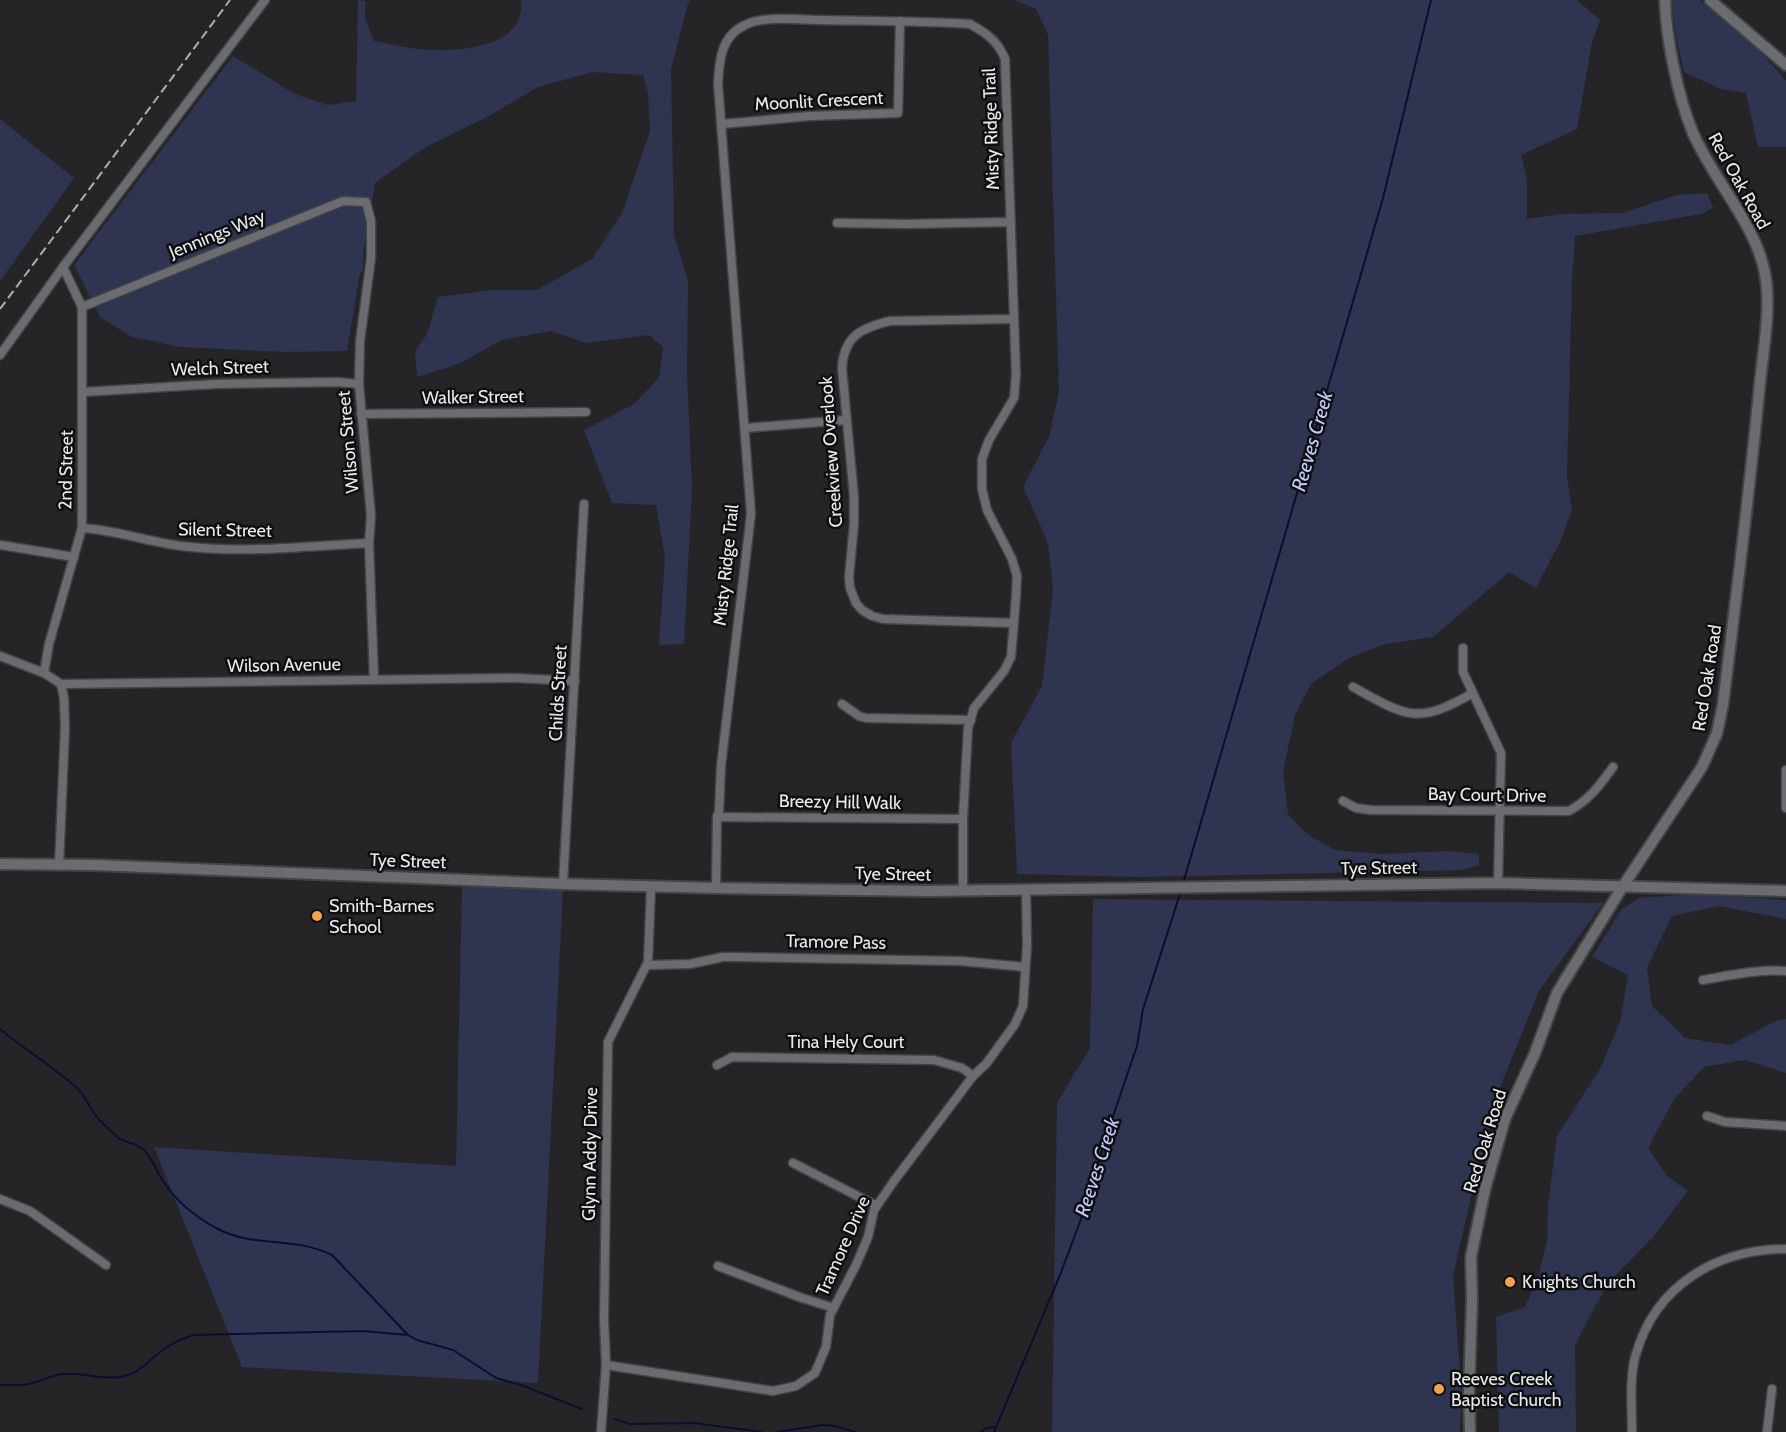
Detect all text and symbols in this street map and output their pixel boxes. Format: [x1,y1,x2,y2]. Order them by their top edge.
street label: Misty Ridge Trail [978,67,1004,190]
street label: Moonlit Crescent [754,87,884,115]
street label: Red Oak Road [1703,129,1775,233]
street label: Jennings Way [165,205,268,264]
street label: Welch Street [171,355,269,381]
street label: Creekview Overlook [815,375,847,528]
street label: Walker Street [422,385,524,409]
water label: Reeves Creek [1286,387,1338,494]
street label: Wilson Street [333,390,363,494]
street label: 2nd Street [54,430,78,510]
street label: Misty Ridge Trail [709,502,743,627]
street label: Silent Street [178,518,272,542]
street label: Red Oak Road [1688,623,1726,733]
street label: Childs Street [544,644,572,742]
street label: Wilson Avenue [227,653,341,677]
street label: Bay Court Drive [1428,783,1546,807]
street label: Breezy Hill Walk [779,790,902,814]
street label: Tye Street [369,849,447,873]
street label: Tye Street [1341,856,1417,880]
street label: Tye Street [855,862,931,886]
place label: Smith-Barnes School [329,895,434,938]
marker: Smith-Barnes School [310,909,324,923]
street label: Tramore Pass [786,930,886,954]
street label: Tina Hely Court [788,1031,904,1053]
street label: Red Oak Road [1459,1086,1511,1196]
street label: Glynn Addy Drive [578,1087,602,1221]
water label: Reeves Creek [1070,1113,1125,1220]
street label: Tramore Drive [811,1193,875,1299]
place label: Knights Church [1522,1271,1636,1293]
marker: Knights Church [1503,1275,1517,1289]
place label: Reeves Creek Baptist Church [1451,1368,1561,1411]
marker: Reeves Creek Baptist Church [1432,1382,1446,1396]

